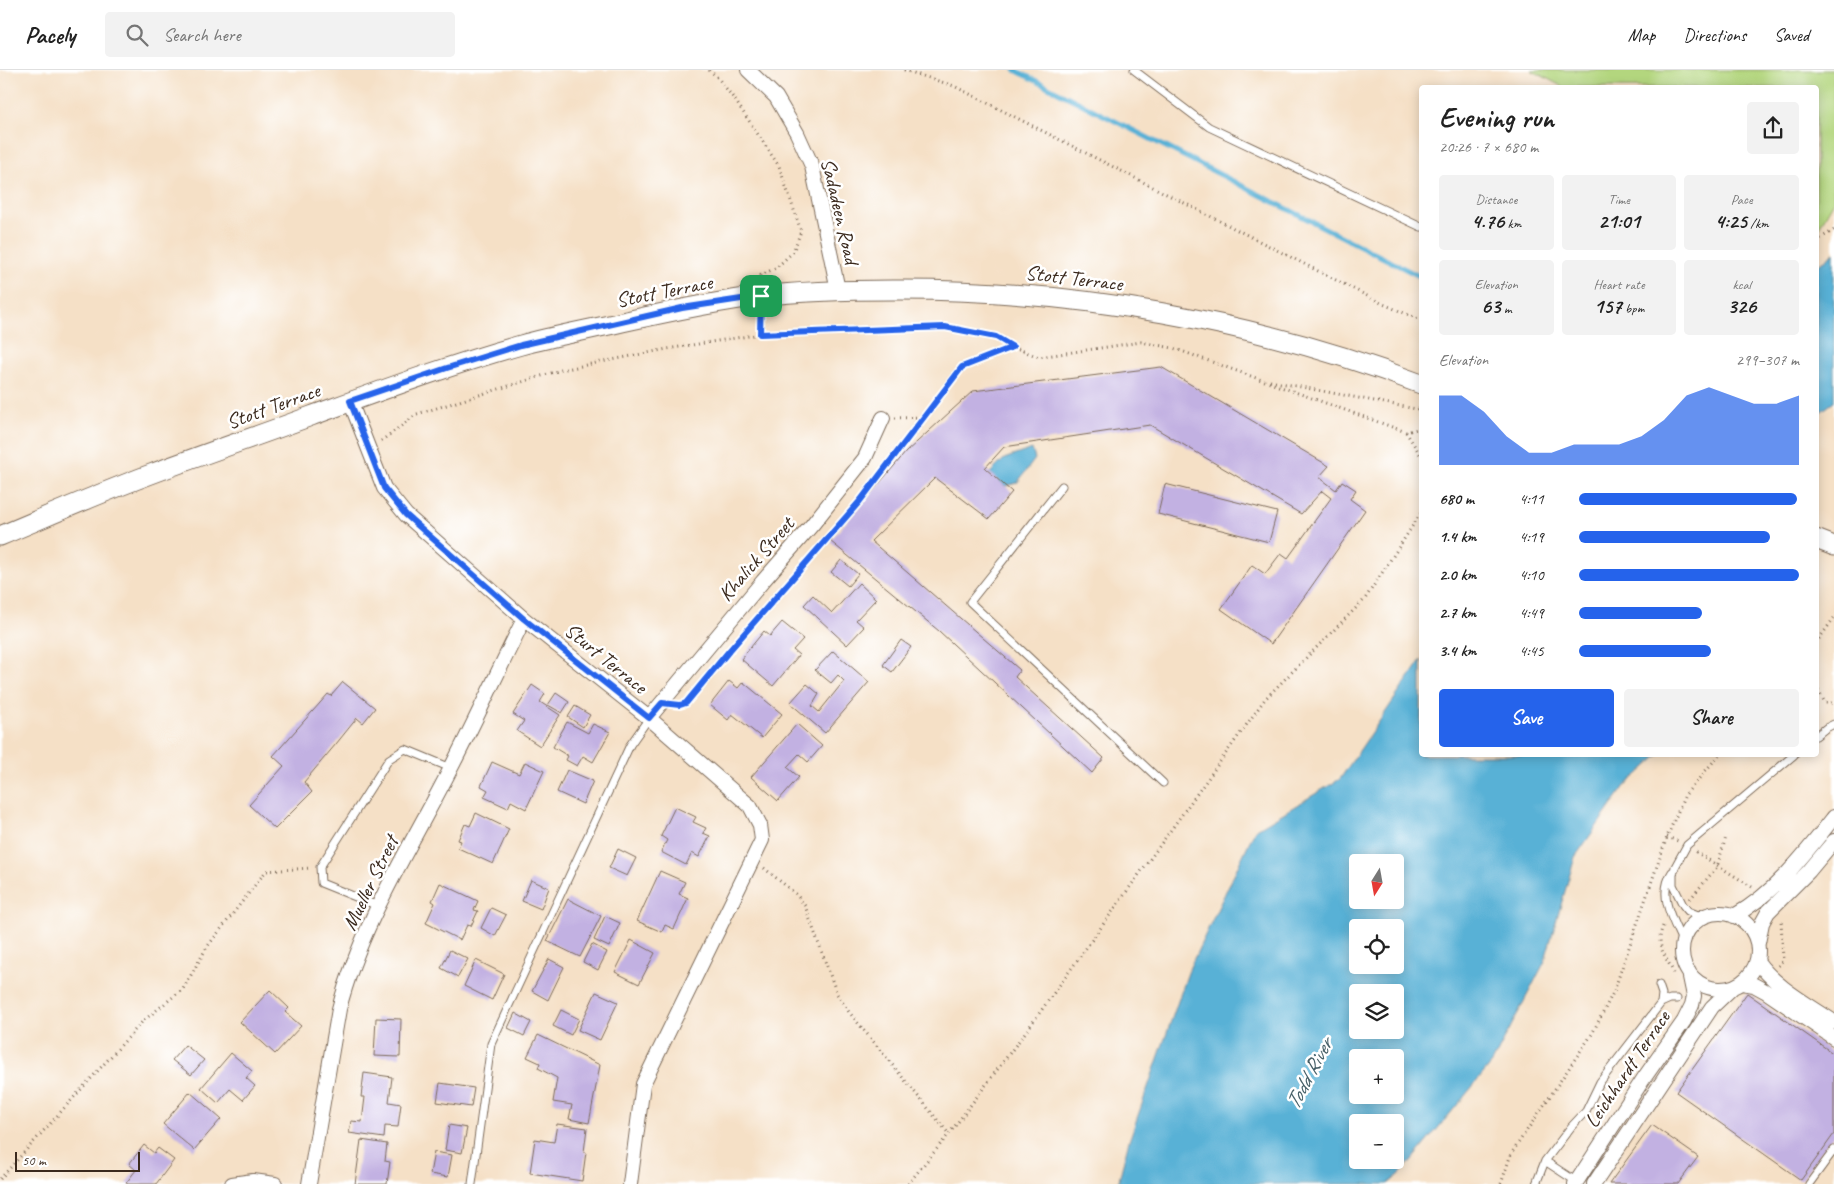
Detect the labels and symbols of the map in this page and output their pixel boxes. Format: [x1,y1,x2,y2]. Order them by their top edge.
street label: Sadadeen Road [815,156,866,270]
street label: Stott Terrace [1024,259,1126,297]
street label: Stott Terrace [614,269,716,313]
pin [740,275,782,317]
street label: Stott Terrace [223,376,325,435]
street label: Khalick Street [712,510,801,606]
street label: Sturt Terrace [560,617,654,700]
street label: Mueller Street [336,829,405,934]
north arrow [1349,854,1404,909]
street label: Leichhardt Terrace [1578,1005,1676,1132]
water label: Todd River [1279,1030,1341,1114]
scale bar [15,1149,140,1172]

